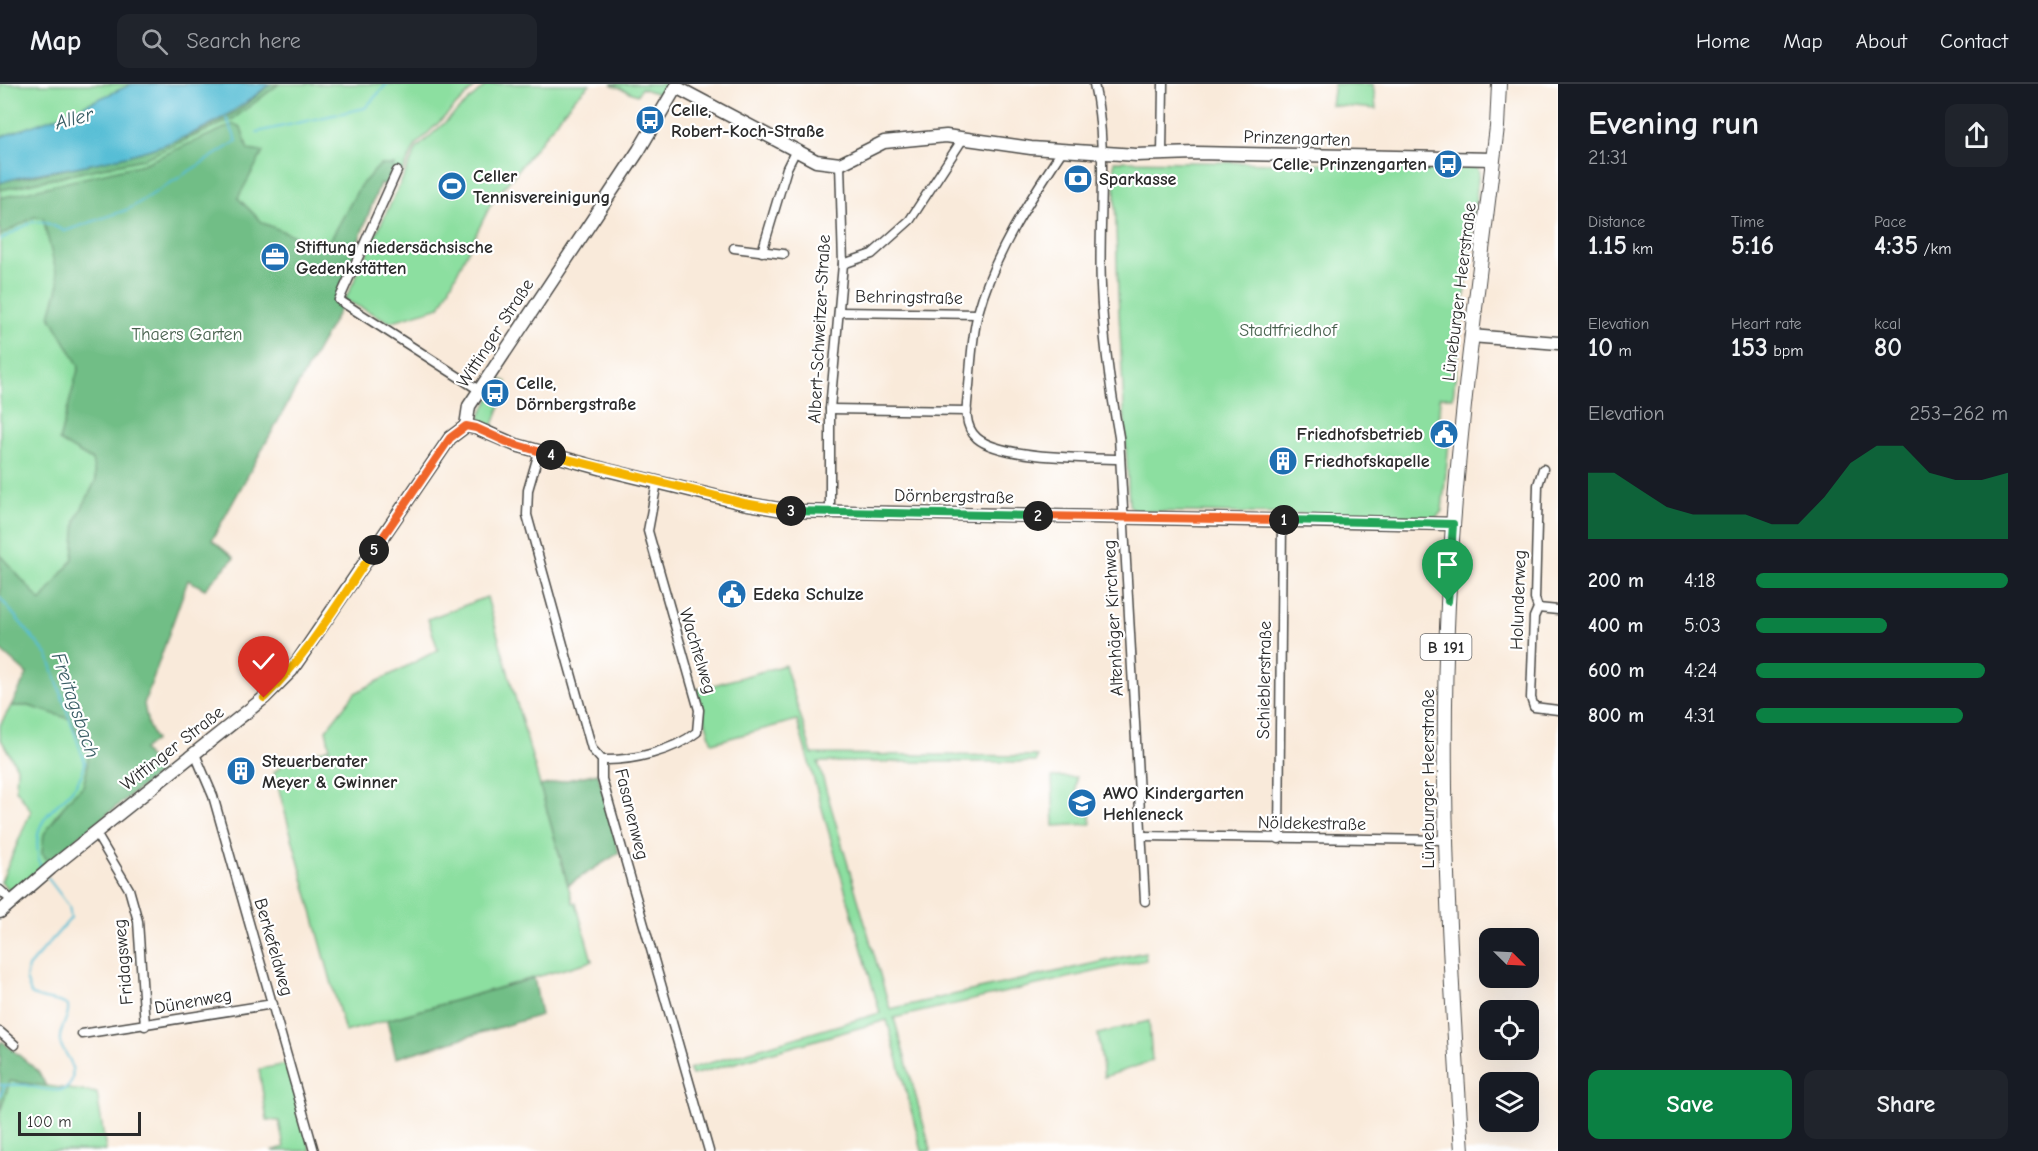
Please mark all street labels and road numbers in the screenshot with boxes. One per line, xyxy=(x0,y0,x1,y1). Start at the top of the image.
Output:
street label: Prinzengarten xyxy=(1243,126,1351,151)
street label: Lüneburger Heerstraße xyxy=(1438,202,1481,382)
street label: Albert-Schweitzer-Straße xyxy=(804,234,835,424)
street label: Wittinger Straße xyxy=(452,275,538,392)
street label: Behringstraße xyxy=(855,286,963,309)
street label: Dörnbergstraße xyxy=(894,485,1014,508)
street label: Altenhäger Kirchweg xyxy=(1099,539,1128,697)
street label: Holunderweg xyxy=(1506,550,1531,651)
street label: Wachtelweg xyxy=(675,606,721,697)
street label: Schieblerstraße xyxy=(1253,621,1276,739)
road number: B 191 xyxy=(1420,634,1472,660)
street label: Lüneburger Heerstraße xyxy=(1418,689,1439,869)
street label: Wittinger Straße xyxy=(116,702,228,795)
street label: Fasanenweg xyxy=(610,766,653,862)
street label: Nöldekestraße xyxy=(1258,812,1366,835)
street label: Berkefeldweg xyxy=(250,896,298,999)
street label: Fridagsweg xyxy=(109,918,138,1006)
street label: Dünenweg xyxy=(153,984,234,1019)

